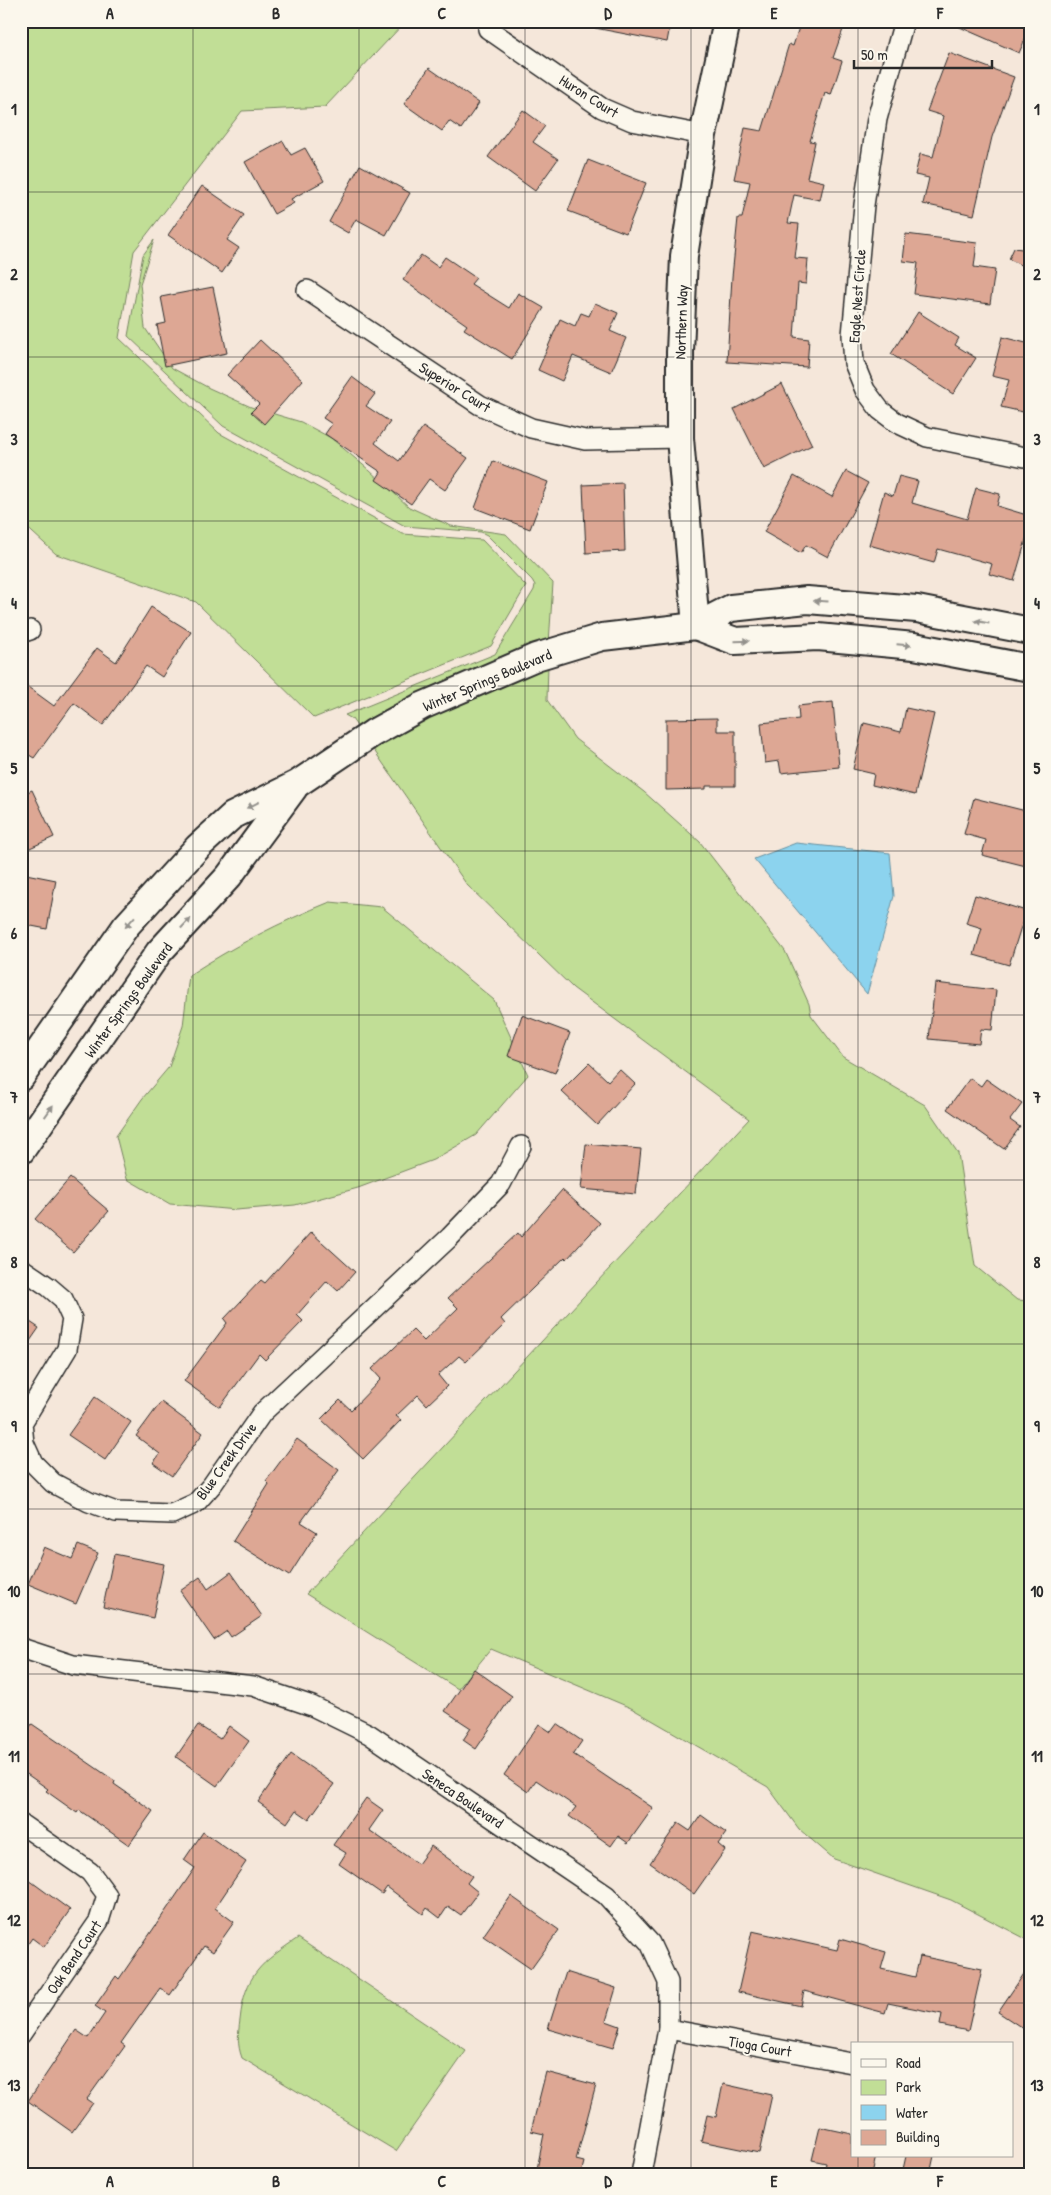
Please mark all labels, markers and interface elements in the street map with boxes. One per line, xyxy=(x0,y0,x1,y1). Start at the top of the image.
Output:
text: A xyxy=(106,2,114,24)
text: B xyxy=(272,2,280,24)
text: C xyxy=(438,2,447,24)
text: D xyxy=(604,2,612,24)
text: E xyxy=(770,2,778,24)
text: F xyxy=(936,2,944,24)
scale bar xyxy=(854,38,991,70)
text: 50 m xyxy=(861,44,888,65)
street label: Huron Court xyxy=(555,70,623,123)
text: 1 xyxy=(11,98,17,120)
text: 1 xyxy=(1034,98,1040,120)
street label: Eagle Nest Circle xyxy=(843,248,871,344)
text: 2 xyxy=(10,263,18,285)
text: 2 xyxy=(1033,263,1041,285)
street label: Northern Way xyxy=(669,284,693,360)
street label: Superior Court xyxy=(415,357,496,418)
text: 3 xyxy=(10,428,18,450)
text: 3 xyxy=(1033,428,1041,450)
text: 4 xyxy=(11,592,17,614)
text: 4 xyxy=(1034,592,1040,614)
one-way arrow xyxy=(813,597,829,605)
one-way arrow xyxy=(974,617,990,625)
one-way arrow xyxy=(734,637,750,645)
one-way arrow xyxy=(896,641,912,649)
street label: Winter Springs Boulevard xyxy=(419,643,555,717)
text: 5 xyxy=(11,757,18,779)
text: 5 xyxy=(1034,757,1041,779)
one-way arrow xyxy=(246,801,261,809)
one-way arrow xyxy=(124,915,135,928)
one-way arrow xyxy=(180,917,192,929)
text: 6 xyxy=(11,922,18,944)
text: 6 xyxy=(1034,922,1041,944)
street label: Winter Springs Boulevard xyxy=(79,938,177,1062)
text: 7 xyxy=(9,1086,18,1108)
text: 7 xyxy=(1032,1086,1041,1108)
one-way arrow xyxy=(44,1104,54,1118)
text: 8 xyxy=(11,1251,18,1273)
text: 8 xyxy=(1034,1251,1041,1273)
text: 9 xyxy=(11,1415,17,1437)
text: 9 xyxy=(1034,1415,1040,1437)
street label: Blue Creek Drive xyxy=(191,1418,261,1504)
text: 10 xyxy=(8,1580,20,1602)
text: 10 xyxy=(1031,1580,1043,1602)
text: 11 xyxy=(8,1745,20,1767)
text: 11 xyxy=(1031,1745,1043,1767)
street label: Seneca Boulevard xyxy=(418,1763,508,1833)
text: 12 xyxy=(7,1909,21,1931)
text: 12 xyxy=(1030,1909,1044,1931)
street label: Oak Bend Court xyxy=(42,1915,107,1998)
street label: Tioga Court xyxy=(727,2030,794,2062)
legend xyxy=(851,2042,1014,2158)
text: Road xyxy=(896,2052,921,2073)
text: 13 xyxy=(8,2074,20,2096)
text: 13 xyxy=(1031,2074,1043,2096)
text: Park xyxy=(896,2076,921,2097)
text: Water xyxy=(896,2102,928,2123)
text: Building xyxy=(896,2126,940,2147)
text: A xyxy=(106,2170,114,2192)
text: B xyxy=(272,2170,280,2192)
text: C xyxy=(438,2170,447,2192)
text: D xyxy=(604,2170,612,2192)
text: E xyxy=(770,2170,778,2192)
text: F xyxy=(936,2170,944,2192)

